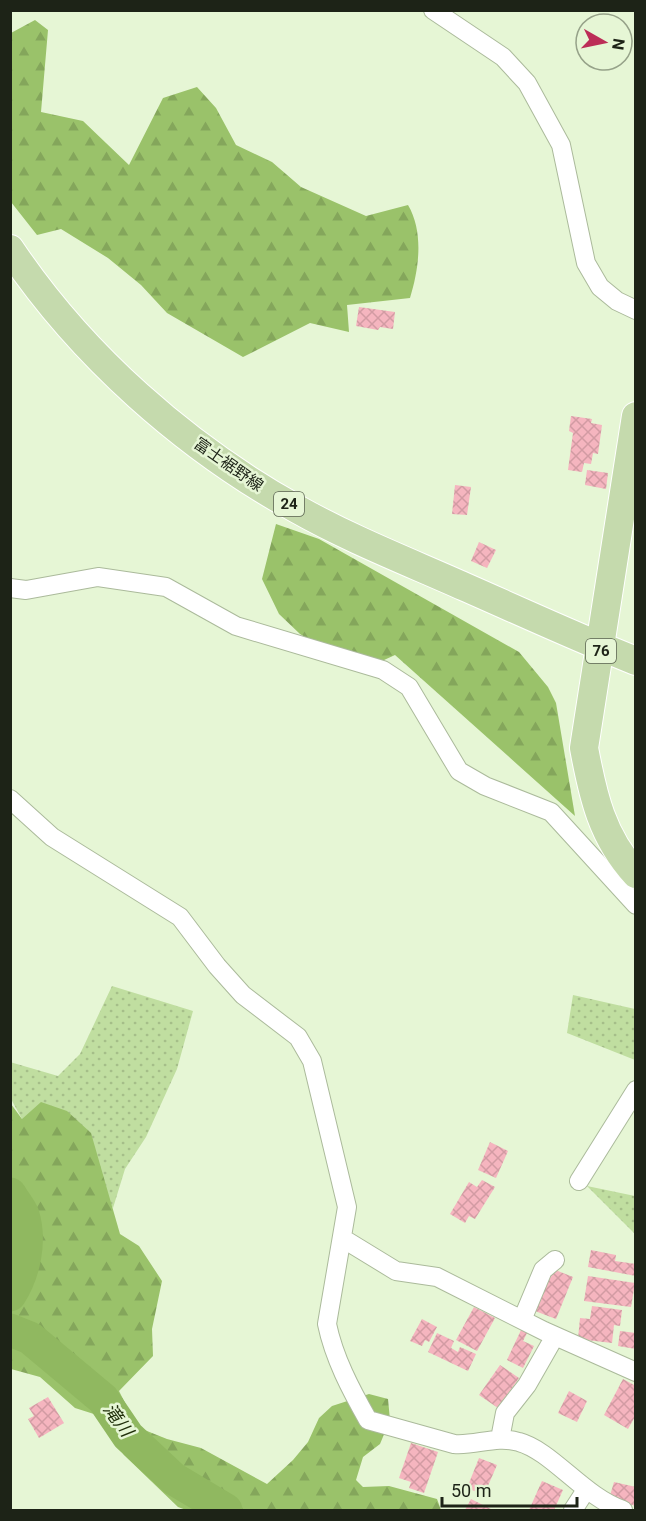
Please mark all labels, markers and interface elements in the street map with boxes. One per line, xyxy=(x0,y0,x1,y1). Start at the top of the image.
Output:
north arrow xyxy=(574,12,634,72)
text: N xyxy=(608,37,629,51)
street label: 富士裾野線 xyxy=(190,434,267,495)
road number: 24 xyxy=(274,492,304,516)
road number: 76 xyxy=(586,639,616,663)
water label: 滝川 xyxy=(99,1399,139,1442)
scale bar xyxy=(442,1470,577,1508)
text: 50 m xyxy=(451,1480,491,1501)

